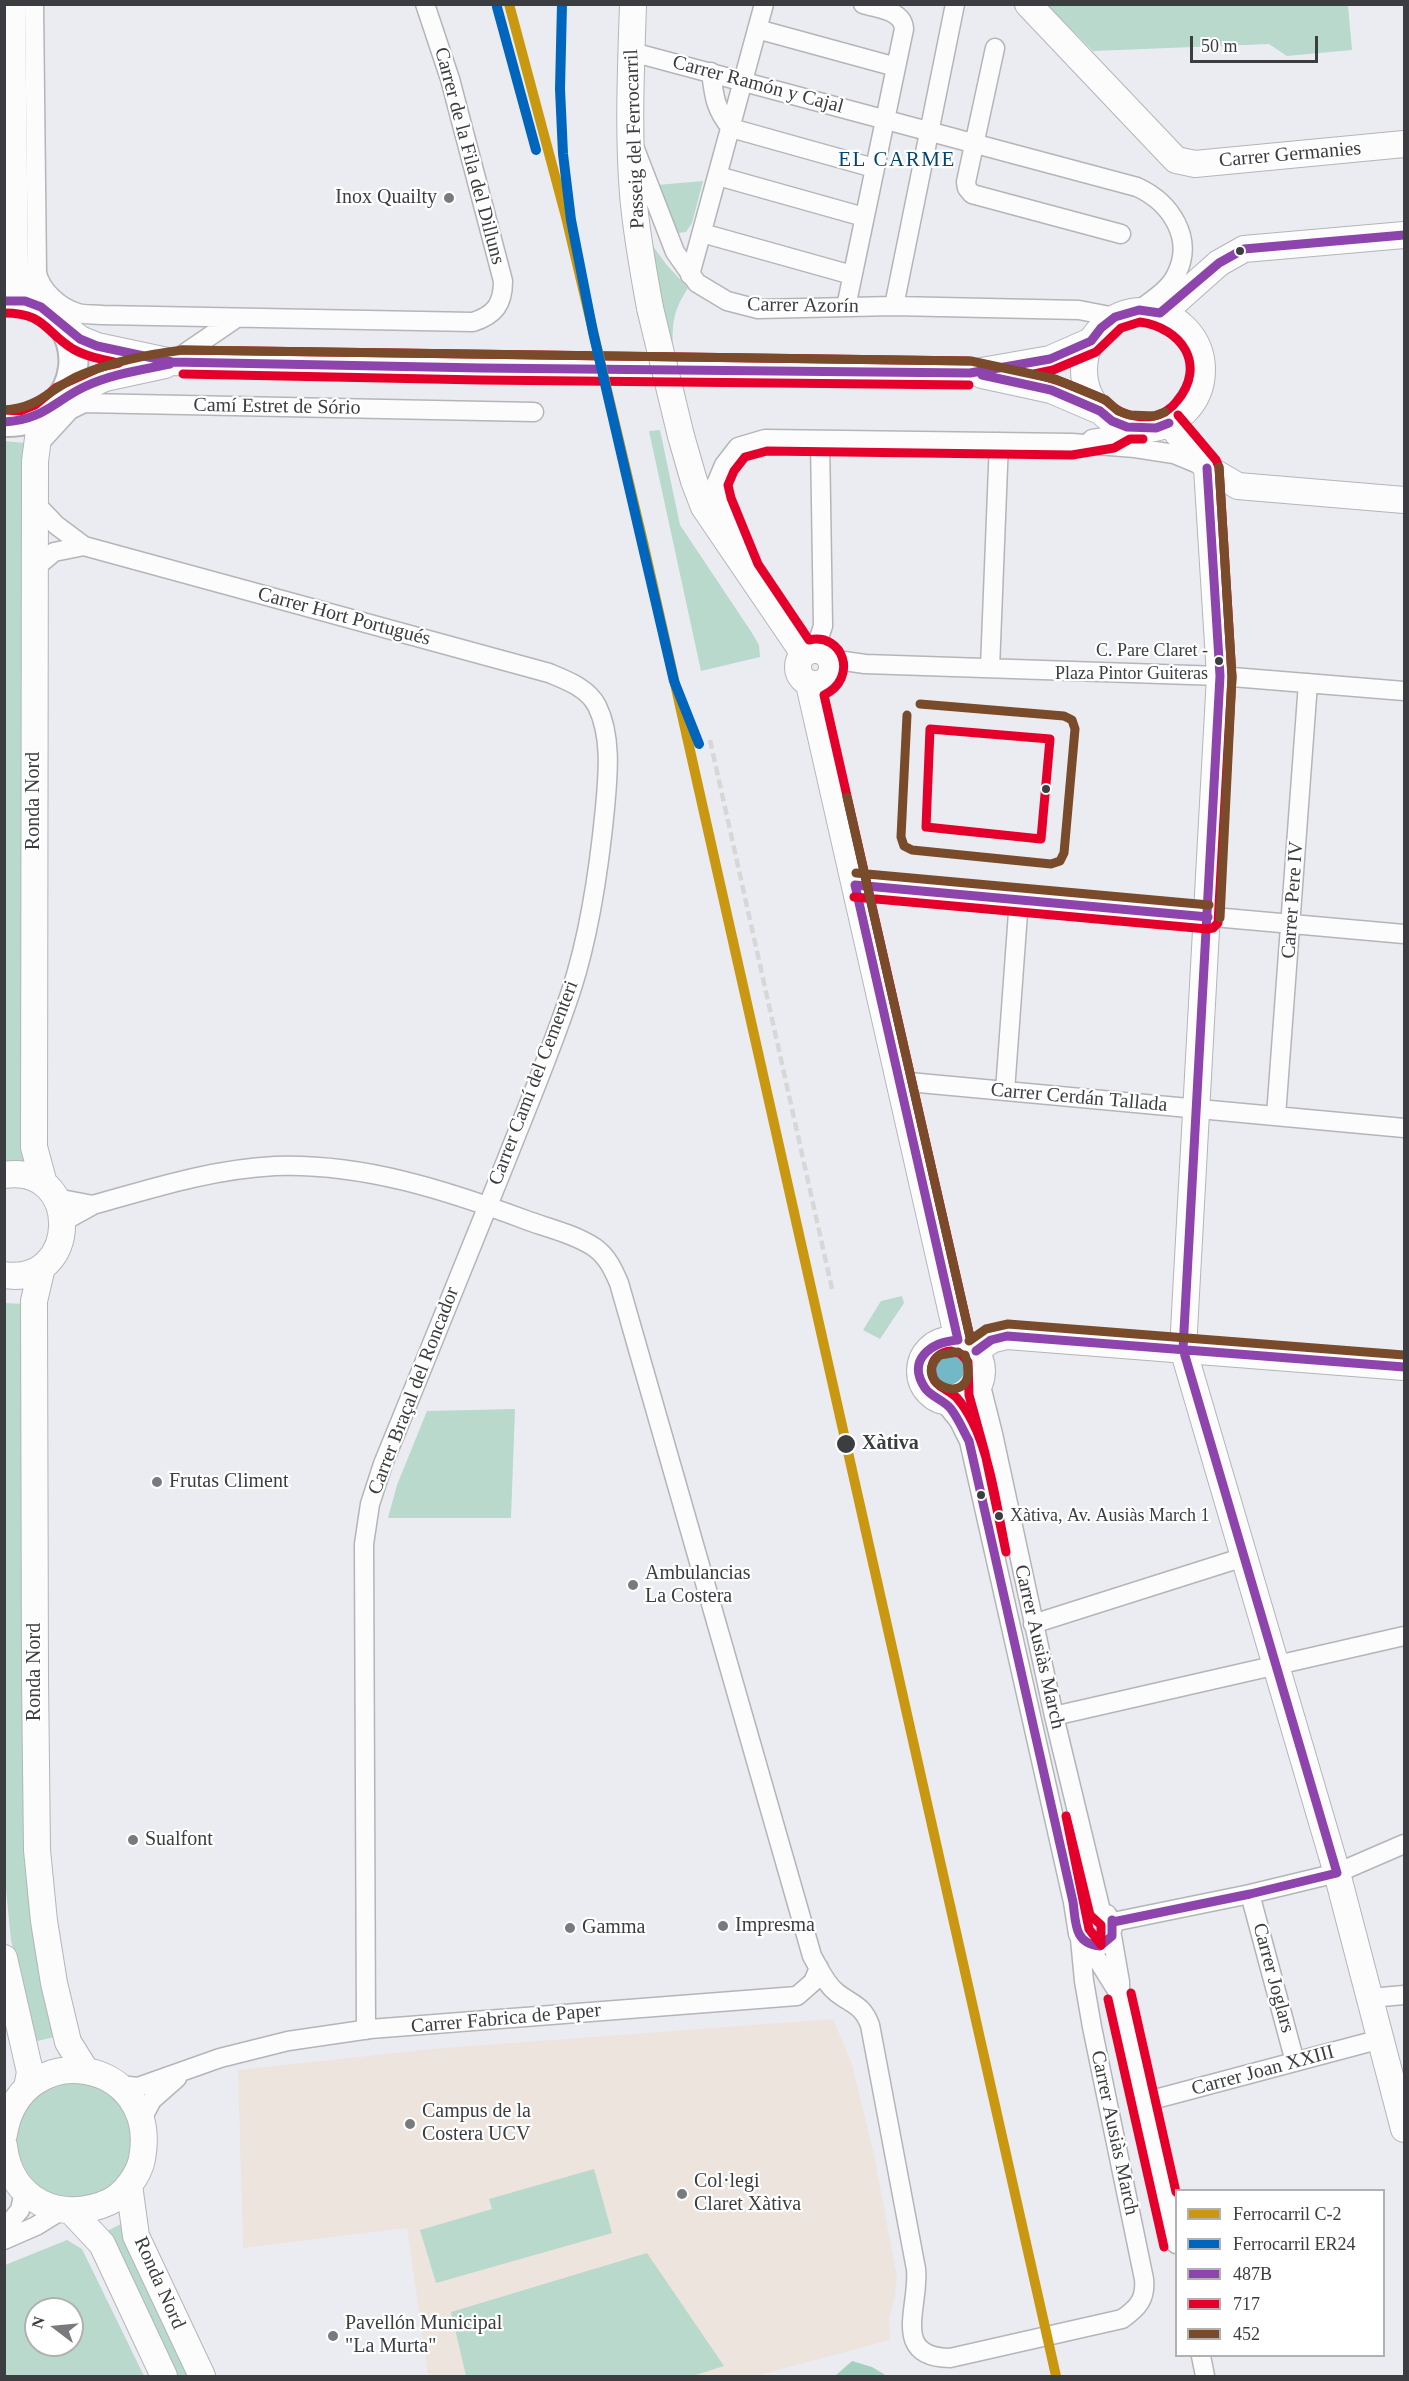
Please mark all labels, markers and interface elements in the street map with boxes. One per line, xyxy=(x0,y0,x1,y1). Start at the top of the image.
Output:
scale bar xyxy=(1193,24,1320,62)
text: 50 m xyxy=(1201,36,1238,56)
street label: Carrer de la Fila del Dilluns xyxy=(428,45,510,267)
street label: Passeig del Ferrocarril xyxy=(620,49,650,229)
street label: Carrer Ramón y Cajal xyxy=(670,51,846,119)
street label: Carrer Germanies xyxy=(1218,137,1362,173)
district label: EL CARME xyxy=(838,147,956,173)
place label: Inox Quailty xyxy=(335,186,437,210)
marker: Inox Quailty xyxy=(442,191,456,205)
unlabelled marker xyxy=(1234,245,1246,257)
street label: Carrer Azorín xyxy=(747,293,859,319)
street label: Camí Estret de Sório xyxy=(193,394,361,420)
street label: Carrer Hort Portugués xyxy=(255,582,433,652)
place label: C. Pare Claret - Plaza Pintor Guiteras xyxy=(1055,640,1208,682)
marker: C. Pare Claret - Plaza Pintor Guiteras xyxy=(1213,655,1225,667)
street label: Ronda Nord xyxy=(22,752,46,850)
unlabelled marker xyxy=(1040,783,1052,795)
street label: Carrer Pere IV xyxy=(1277,840,1309,960)
street label: Carrer Camí del Cementeri xyxy=(484,977,584,1189)
street label: Carrer Cerdán Tallada xyxy=(990,1078,1168,1118)
street label: Carrer Braçal del Roncador xyxy=(363,1284,465,1498)
place label: Xàtiva xyxy=(862,1432,919,1456)
marker: Xàtiva xyxy=(835,1433,857,1455)
place label: Frutas Climent xyxy=(169,1470,288,1494)
marker: Frutas Climent xyxy=(150,1475,164,1489)
unlabelled marker xyxy=(975,1489,987,1501)
place label: Xàtiva, Av. Ausiàs March 1 xyxy=(1010,1505,1209,1527)
marker: Xàtiva, Av. Ausiàs March 1 xyxy=(993,1510,1005,1522)
place label: Ambulancias La Costera xyxy=(645,1562,751,1609)
street label: Carrer Ausiàs March xyxy=(1008,1563,1070,1731)
marker: Ambulancias La Costera xyxy=(626,1578,640,1592)
street label: Ronda Nord xyxy=(23,1623,47,1721)
place label: Sualfont xyxy=(145,1828,213,1852)
marker: Sualfont xyxy=(126,1833,140,1847)
place label: Impresma xyxy=(735,1914,815,1938)
place label: Gamma xyxy=(582,1916,645,1940)
marker: Impresma xyxy=(716,1919,730,1933)
street label: Carrer Joglars xyxy=(1247,1920,1299,2036)
marker: Gamma xyxy=(563,1921,577,1935)
street label: Carrer Fabrica de Paper xyxy=(410,1999,602,2039)
street label: Carrer Joan XXIII xyxy=(1189,2040,1337,2102)
street label: Carrer Ausiàs March xyxy=(1085,2048,1143,2218)
place label: Campus de la Costera UCV xyxy=(422,2100,531,2147)
marker: Campus de la Costera UCV xyxy=(403,2117,417,2131)
place label: Col·legi Claret Xàtiva xyxy=(694,2170,801,2217)
marker: Col·legi Claret Xàtiva xyxy=(675,2187,689,2201)
legend xyxy=(1175,2189,1385,2357)
text: Ferrocarril C-2 xyxy=(1233,2204,1341,2224)
street label: Ronda Nord xyxy=(128,2233,190,2333)
text: Ferrocarril ER24 xyxy=(1233,2234,1355,2254)
text: 487B xyxy=(1233,2264,1272,2284)
text: 717 xyxy=(1233,2294,1260,2314)
north arrow xyxy=(24,2297,84,2357)
place label: Pavellón Municipal "La Murta" xyxy=(345,2312,502,2359)
text: N xyxy=(28,2315,48,2330)
text: 452 xyxy=(1233,2324,1260,2344)
marker: Pavellón Municipal "La Murta" xyxy=(326,2329,340,2343)

